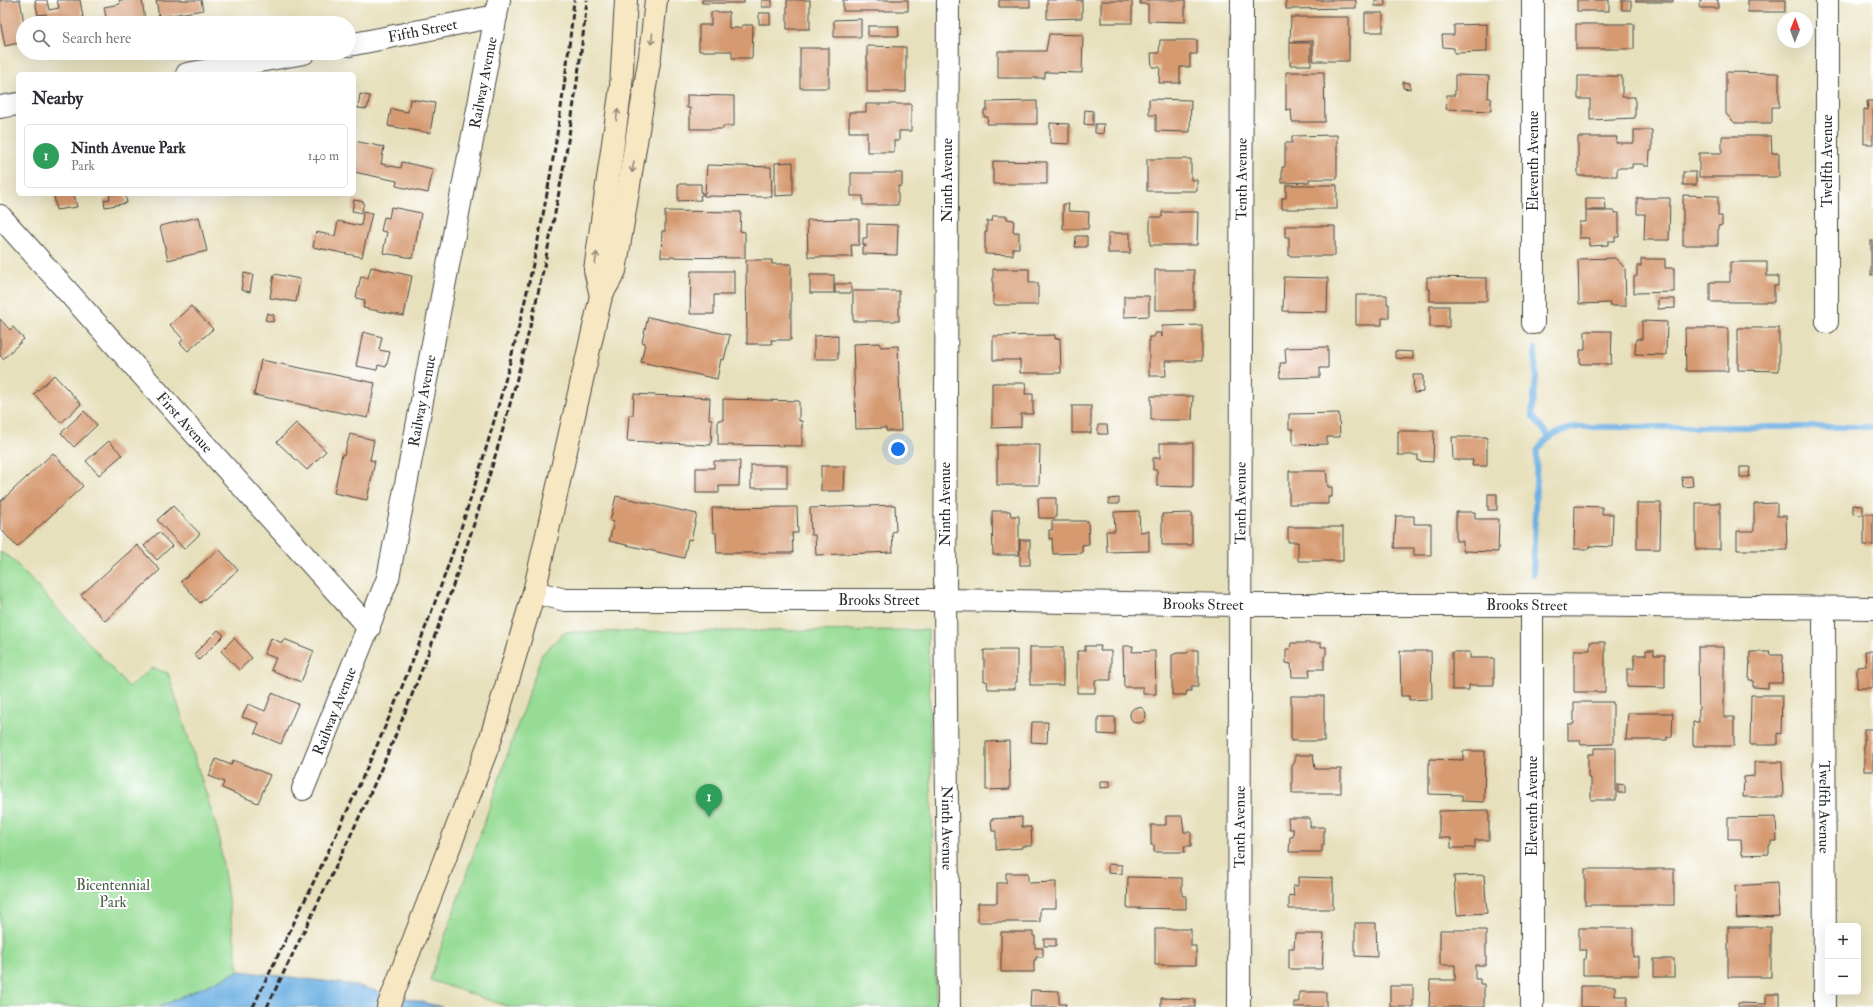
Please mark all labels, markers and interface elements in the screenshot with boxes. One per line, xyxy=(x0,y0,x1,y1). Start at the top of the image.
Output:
north arrow xyxy=(1777,12,1813,48)
street label: Fifth Street xyxy=(386,14,459,47)
search box xyxy=(16,16,356,60)
icon: search xyxy=(30,27,52,49)
text: Search here xyxy=(62,29,131,48)
one-way arrow xyxy=(648,32,656,45)
street label: Railway Avenue xyxy=(465,35,501,130)
text: Nearby xyxy=(32,88,83,109)
one-way arrow xyxy=(613,109,621,122)
street label: Eleventh Avenue xyxy=(1524,111,1543,211)
street label: Twelfth Avenue xyxy=(1818,115,1837,207)
street label: Ninth Avenue xyxy=(938,138,957,222)
street label: Tenth Avenue xyxy=(1232,138,1251,220)
text: Ninth Avenue Park xyxy=(71,139,186,158)
text: 1 xyxy=(44,148,48,164)
text: 140 m xyxy=(308,148,339,164)
text: Park xyxy=(71,158,95,174)
one-way arrow xyxy=(628,160,636,173)
one-way arrow xyxy=(592,252,600,265)
street label: Railway Avenue xyxy=(404,353,440,448)
street label: First Avenue xyxy=(153,388,217,457)
your location xyxy=(888,439,908,459)
street label: Ninth Avenue xyxy=(936,462,955,546)
street label: Tenth Avenue xyxy=(1231,462,1250,544)
street label: Brooks Street xyxy=(838,591,920,610)
street label: Brooks Street xyxy=(1162,594,1244,615)
street label: Brooks Street xyxy=(1486,595,1568,615)
street label: Railway Avenue xyxy=(308,664,361,758)
street label: Eleventh Avenue xyxy=(1523,756,1542,856)
street label: Twelfth Avenue xyxy=(1815,760,1834,854)
pin: 1 xyxy=(696,784,722,817)
street label: Ninth Avenue xyxy=(937,786,957,870)
street label: Tenth Avenue xyxy=(1230,786,1249,868)
park label: Bicentennial Park xyxy=(76,876,150,912)
map controls xyxy=(1825,923,1861,995)
button: + xyxy=(1825,923,1861,959)
button: − xyxy=(1825,959,1861,995)

